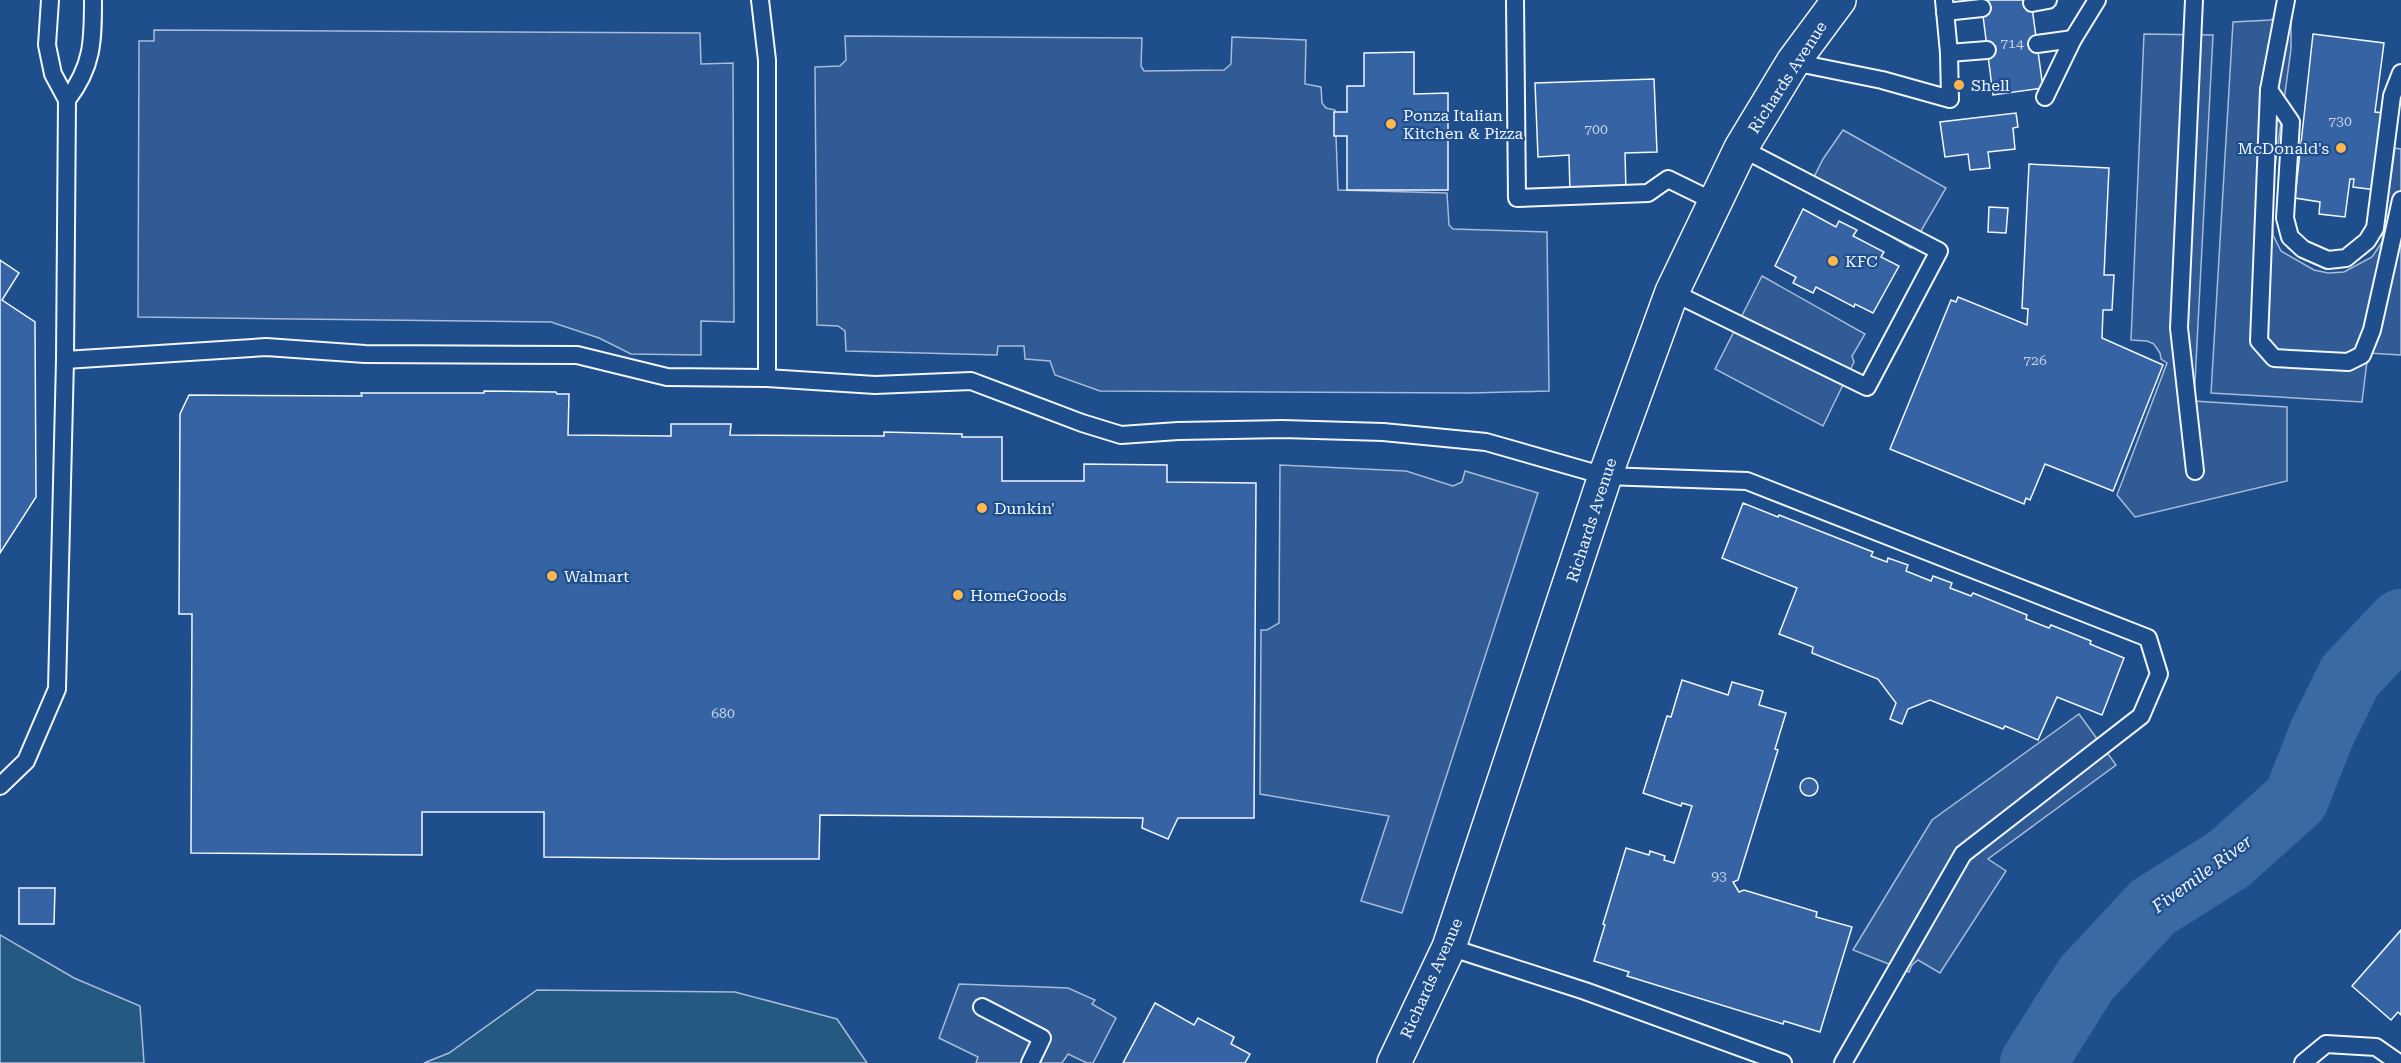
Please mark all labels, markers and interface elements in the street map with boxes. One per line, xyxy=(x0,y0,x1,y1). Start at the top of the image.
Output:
street label: Richards Avenue xyxy=(1744,17,1831,137)
house number: 714 xyxy=(2000,35,2024,51)
place label: Shell xyxy=(1971,76,2010,95)
marker: Shell xyxy=(1952,78,1966,92)
place label: Ponza Italian Kitchen & Pizza xyxy=(1403,106,1523,143)
house number: 730 xyxy=(2328,113,2352,129)
marker: Ponza Italian Kitchen & Pizza xyxy=(1384,117,1398,131)
house number: 700 xyxy=(1584,121,1608,137)
place label: McDonald's xyxy=(2238,139,2329,158)
marker: McDonald's xyxy=(2334,141,2348,155)
place label: KFC xyxy=(1845,252,1878,271)
marker: KFC xyxy=(1826,254,1840,268)
house number: 726 xyxy=(2023,352,2047,368)
street label: Richards Avenue xyxy=(1562,455,1621,585)
place label: Dunkin' xyxy=(994,499,1055,518)
marker: Dunkin' xyxy=(975,501,989,515)
place label: Walmart xyxy=(564,567,629,586)
marker: Walmart xyxy=(545,569,559,583)
place label: HomeGoods xyxy=(970,586,1067,605)
marker: HomeGoods xyxy=(951,588,965,602)
house number: 680 xyxy=(711,705,735,721)
water label: Fivemile River xyxy=(2147,830,2256,918)
house number: 93 xyxy=(1711,868,1727,884)
street label: Richards Avenue xyxy=(1396,915,1467,1041)

